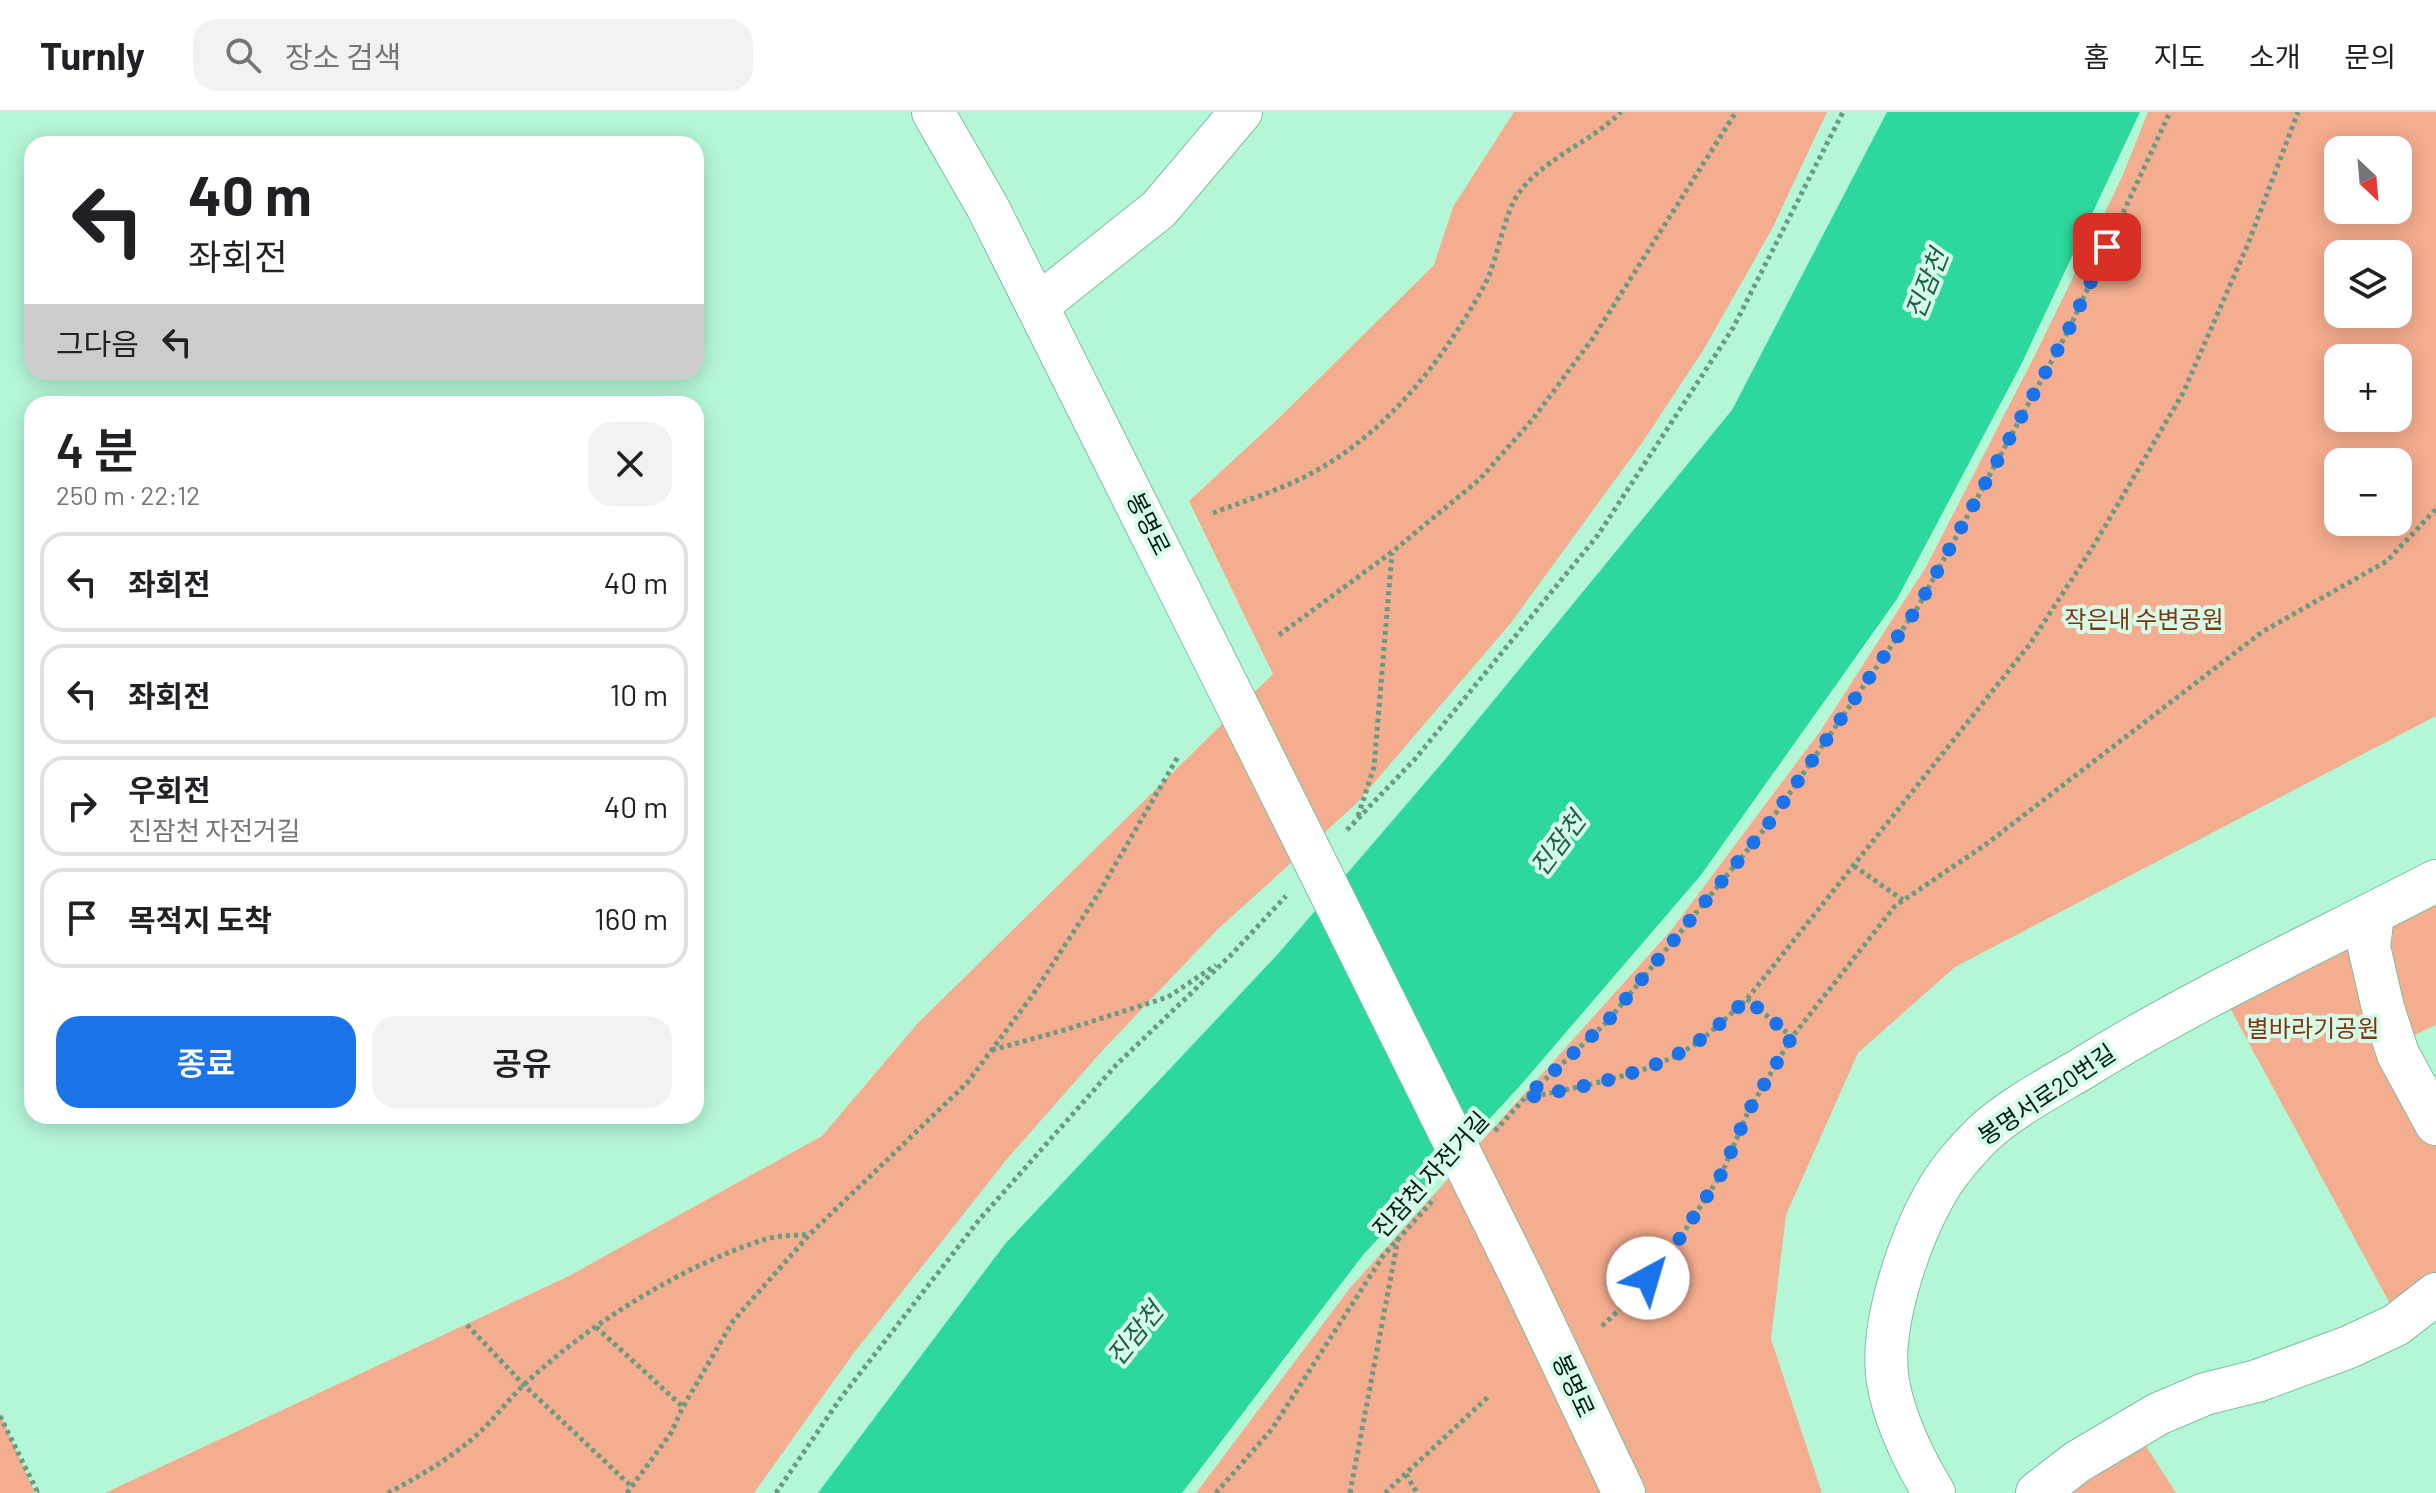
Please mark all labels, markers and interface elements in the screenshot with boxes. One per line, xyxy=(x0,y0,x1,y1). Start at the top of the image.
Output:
search box xyxy=(193,19,753,91)
text: Turnly xyxy=(40,32,145,78)
icon: search xyxy=(221,33,265,77)
text: 장소 검색 xyxy=(285,38,401,74)
text: 홈 xyxy=(2084,39,2109,73)
text: 지도 xyxy=(2153,39,2205,73)
text: 소개 xyxy=(2249,39,2300,73)
text: 문의 xyxy=(2344,39,2396,73)
north arrow xyxy=(2324,136,2412,224)
map controls xyxy=(2324,136,2412,536)
text: 40 m xyxy=(188,160,312,227)
icon: left xyxy=(56,168,160,272)
pin xyxy=(2073,213,2141,281)
icon: arrive xyxy=(2085,225,2129,269)
text: 좌회전 xyxy=(188,234,287,277)
button: layers xyxy=(2324,240,2412,328)
water label: 진잠천 xyxy=(1898,242,1955,323)
icon: left xyxy=(155,320,199,364)
text: 그다음 xyxy=(56,325,139,361)
button: + xyxy=(2324,344,2412,432)
text: 4 분 xyxy=(56,420,138,478)
button: close xyxy=(588,422,672,506)
button: − xyxy=(2324,448,2412,536)
text: 250 m · 22:12 xyxy=(56,479,200,510)
street label: 봉명로 xyxy=(1121,487,1177,559)
icon: left xyxy=(60,560,104,604)
text: 40 m xyxy=(604,564,668,600)
text: 좌회전 xyxy=(128,565,211,601)
park label: 작은내 수변공원 xyxy=(2064,604,2224,633)
icon: left xyxy=(60,672,104,716)
text: 10 m xyxy=(610,676,668,712)
text: 좌회전 xyxy=(128,677,211,713)
text: 우회전 xyxy=(128,771,211,807)
icon: right xyxy=(60,784,104,828)
text: 40 m xyxy=(604,788,668,824)
water label: 진잠천 xyxy=(1523,803,1593,881)
text: 진잠천 자전거길 xyxy=(128,814,301,845)
icon: arrive xyxy=(60,896,104,940)
text: 160 m xyxy=(594,900,668,936)
text: 목적지 도착 xyxy=(128,901,272,937)
park label: 별바라기공원 xyxy=(2247,1013,2379,1042)
button: 종료 xyxy=(56,1016,356,1108)
button: 공유 xyxy=(372,1016,672,1108)
street label: 봉명서로20번길 xyxy=(1972,1037,2120,1150)
street label: 진잠천 자전거길 xyxy=(1366,1105,1494,1243)
position arrow xyxy=(1606,1236,1690,1320)
water label: 진잠천 xyxy=(1099,1293,1170,1371)
street label: 봉명로 xyxy=(1547,1349,1602,1422)

